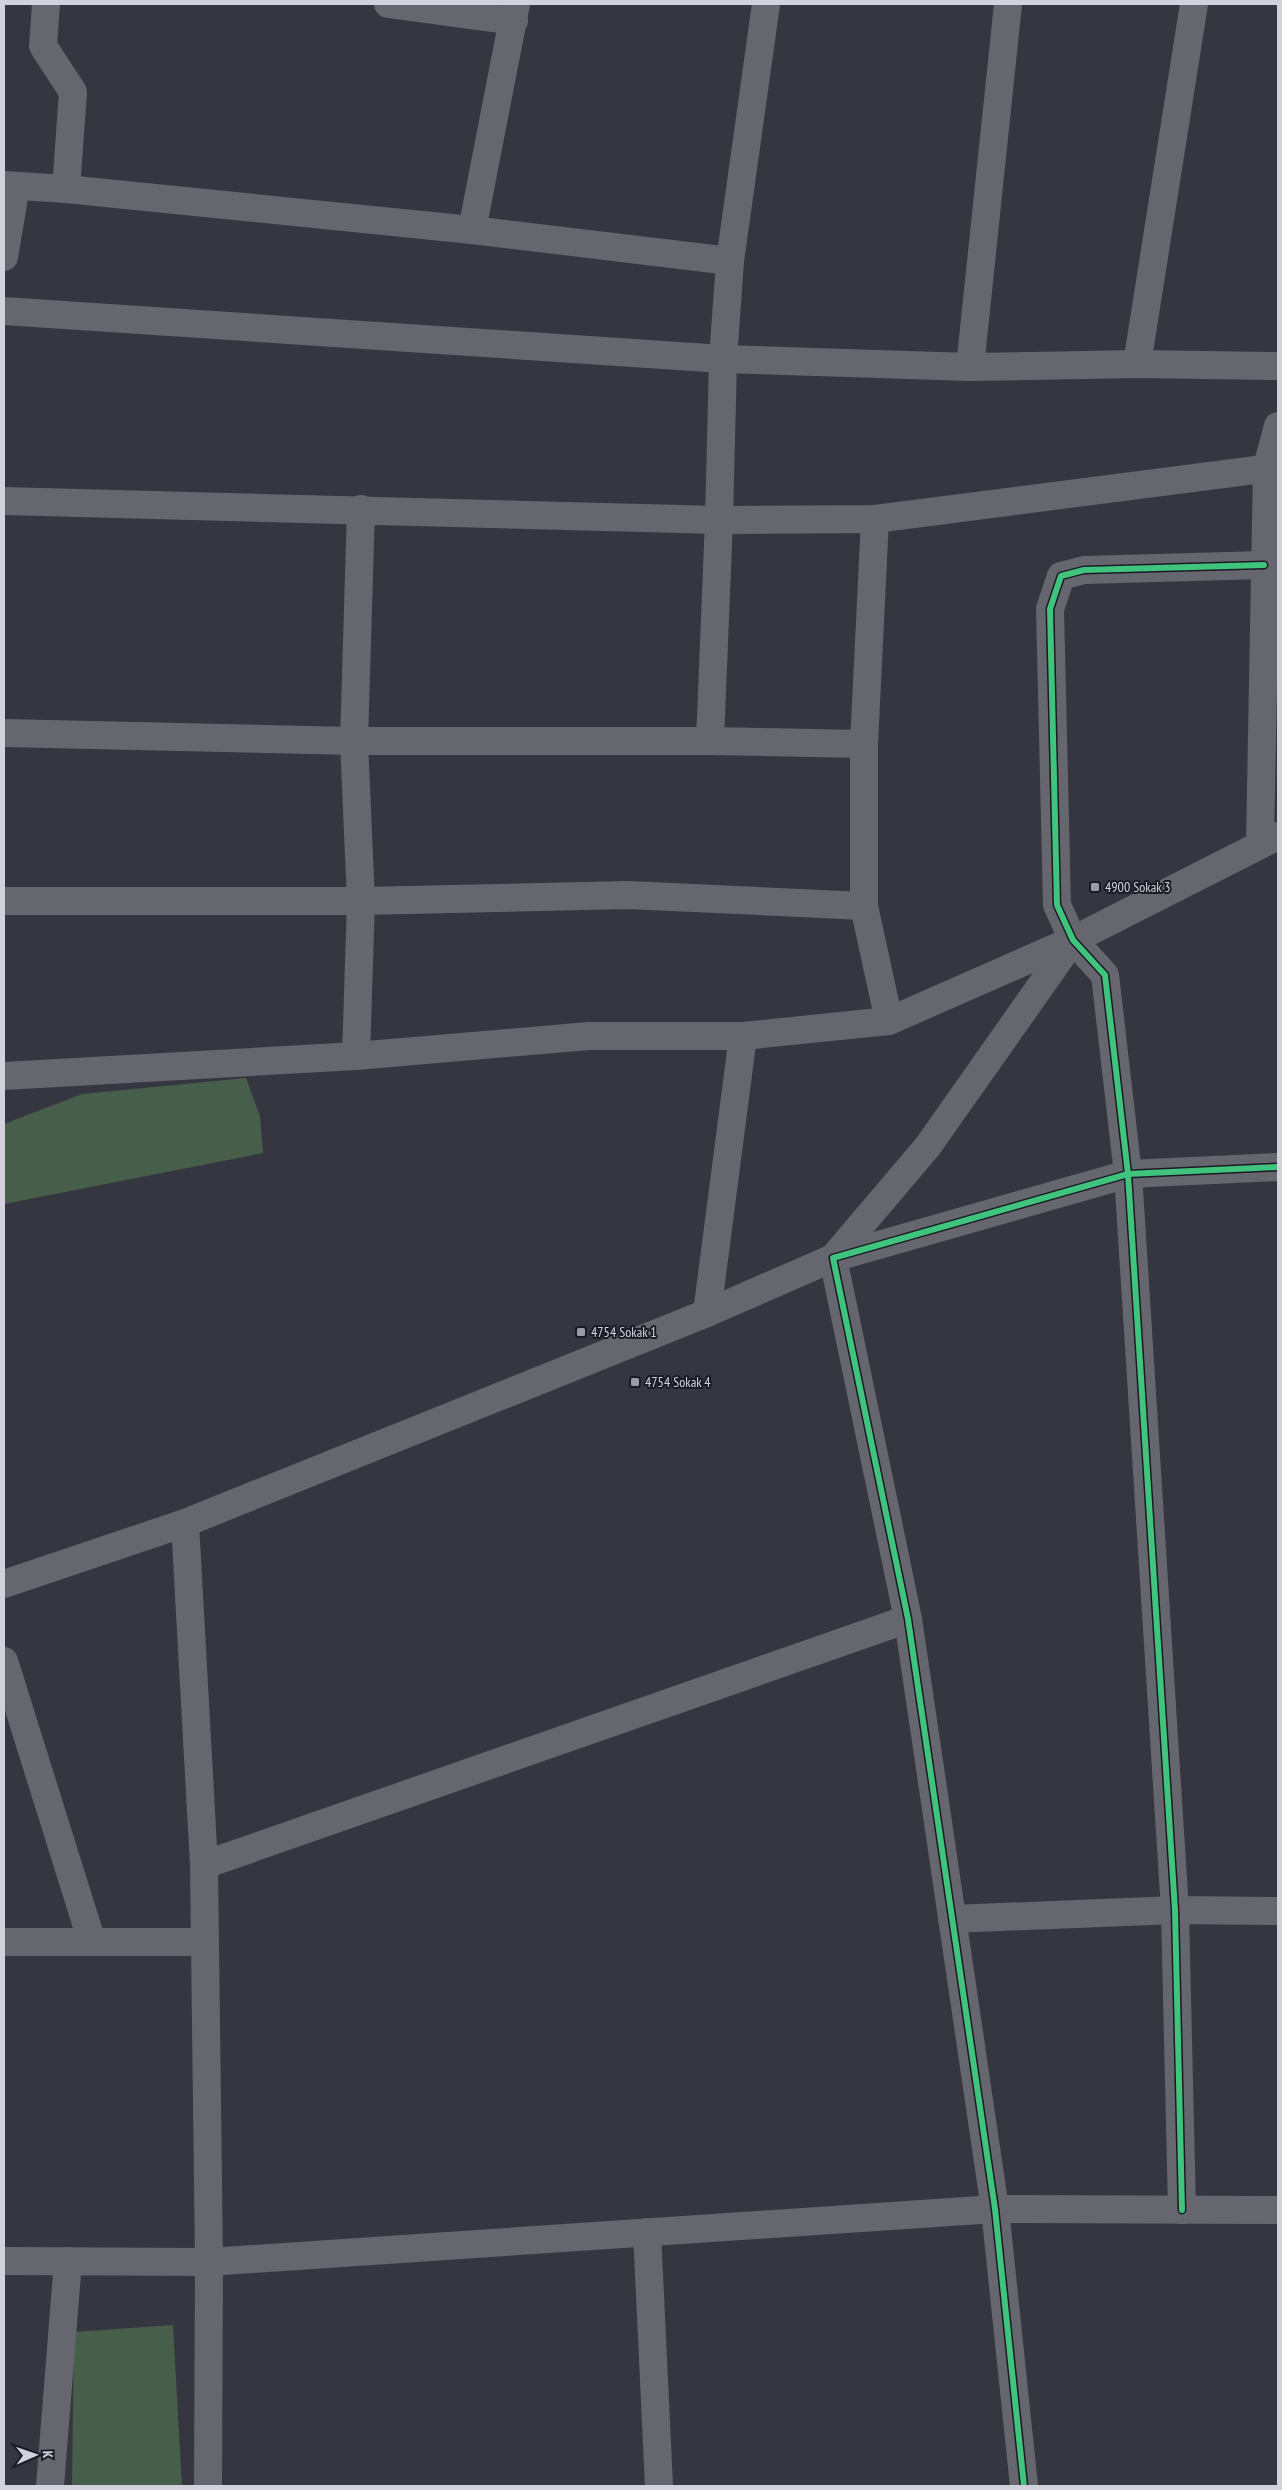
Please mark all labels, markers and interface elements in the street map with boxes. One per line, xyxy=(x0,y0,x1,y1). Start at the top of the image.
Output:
place label: 4900 Sokak 3 xyxy=(1105,878,1171,896)
marker: 4900 Sokak 3 xyxy=(1089,881,1101,893)
place label: 4754 Sokak 1 xyxy=(591,1323,657,1341)
marker: 4754 Sokak 1 xyxy=(575,1326,587,1338)
place label: 4754 Sokak 4 xyxy=(645,1373,711,1391)
marker: 4754 Sokak 4 xyxy=(629,1376,641,1388)
north arrow xyxy=(10,2430,60,2480)
text: K xyxy=(39,2451,57,2459)

